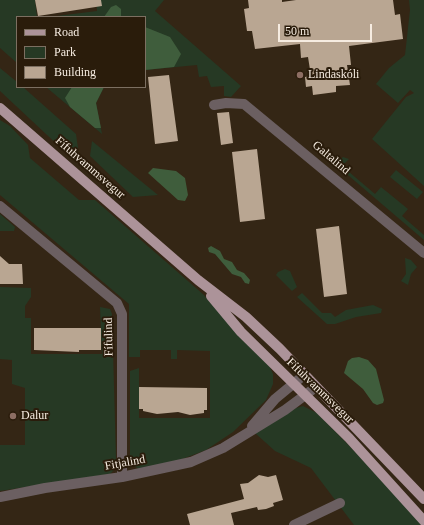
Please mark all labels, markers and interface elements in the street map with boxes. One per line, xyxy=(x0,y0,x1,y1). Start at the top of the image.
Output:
legend xyxy=(16,16,146,88)
scale bar xyxy=(280,16,374,42)
text: 50 m xyxy=(285,24,309,38)
text: Road xyxy=(54,25,79,39)
text: Park xyxy=(54,45,76,59)
text: Building xyxy=(54,65,96,79)
place label: Lindaskóli xyxy=(308,68,359,82)
marker: Lindaskóli xyxy=(295,70,305,80)
street label: Fífuhvammsvegur xyxy=(52,134,128,202)
street label: Galtalind xyxy=(309,138,353,178)
street label: Fífulind xyxy=(101,318,117,356)
street label: Fífuhvammsvegur xyxy=(283,355,357,427)
place label: Dalur xyxy=(21,409,48,423)
marker: Dalur xyxy=(8,411,18,421)
street label: Fitjalind xyxy=(104,452,146,474)

